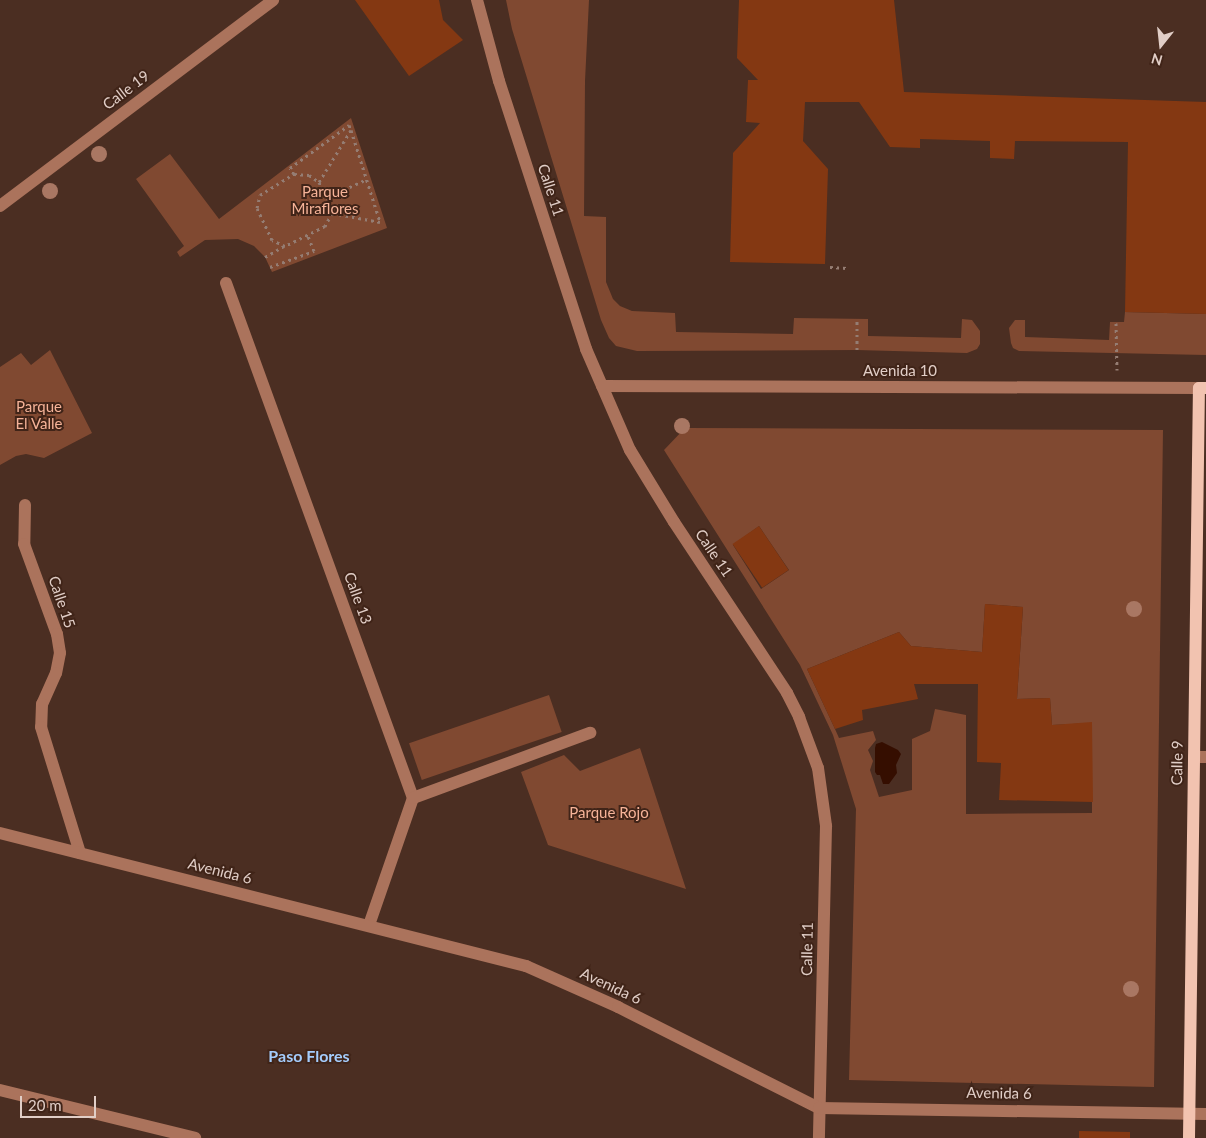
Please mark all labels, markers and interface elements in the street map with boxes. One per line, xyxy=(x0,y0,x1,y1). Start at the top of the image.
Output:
north arrow xyxy=(1136,20,1186,70)
text: N xyxy=(1149,50,1164,70)
street label: Calle 19 xyxy=(99,67,153,113)
street label: Calle 11 xyxy=(534,162,568,218)
park label: Parque Miraflores xyxy=(291,182,359,217)
street label: Avenida 10 xyxy=(863,362,937,380)
park label: Parque El Valle xyxy=(15,397,63,432)
street label: Calle 11 xyxy=(692,526,736,580)
street label: Calle 13 xyxy=(340,570,376,626)
street label: Calle 15 xyxy=(45,574,79,630)
street label: Calle 9 xyxy=(1168,740,1186,786)
park label: Parque Rojo xyxy=(569,804,649,822)
street label: Avenida 6 xyxy=(186,854,254,888)
street label: Calle 11 xyxy=(798,922,816,976)
street label: Avenida 6 xyxy=(578,964,644,1008)
district label: Paso Flores xyxy=(268,1046,350,1066)
street label: Avenida 6 xyxy=(966,1083,1032,1103)
scale bar xyxy=(22,1086,99,1118)
text: 20 m xyxy=(28,1096,62,1114)

